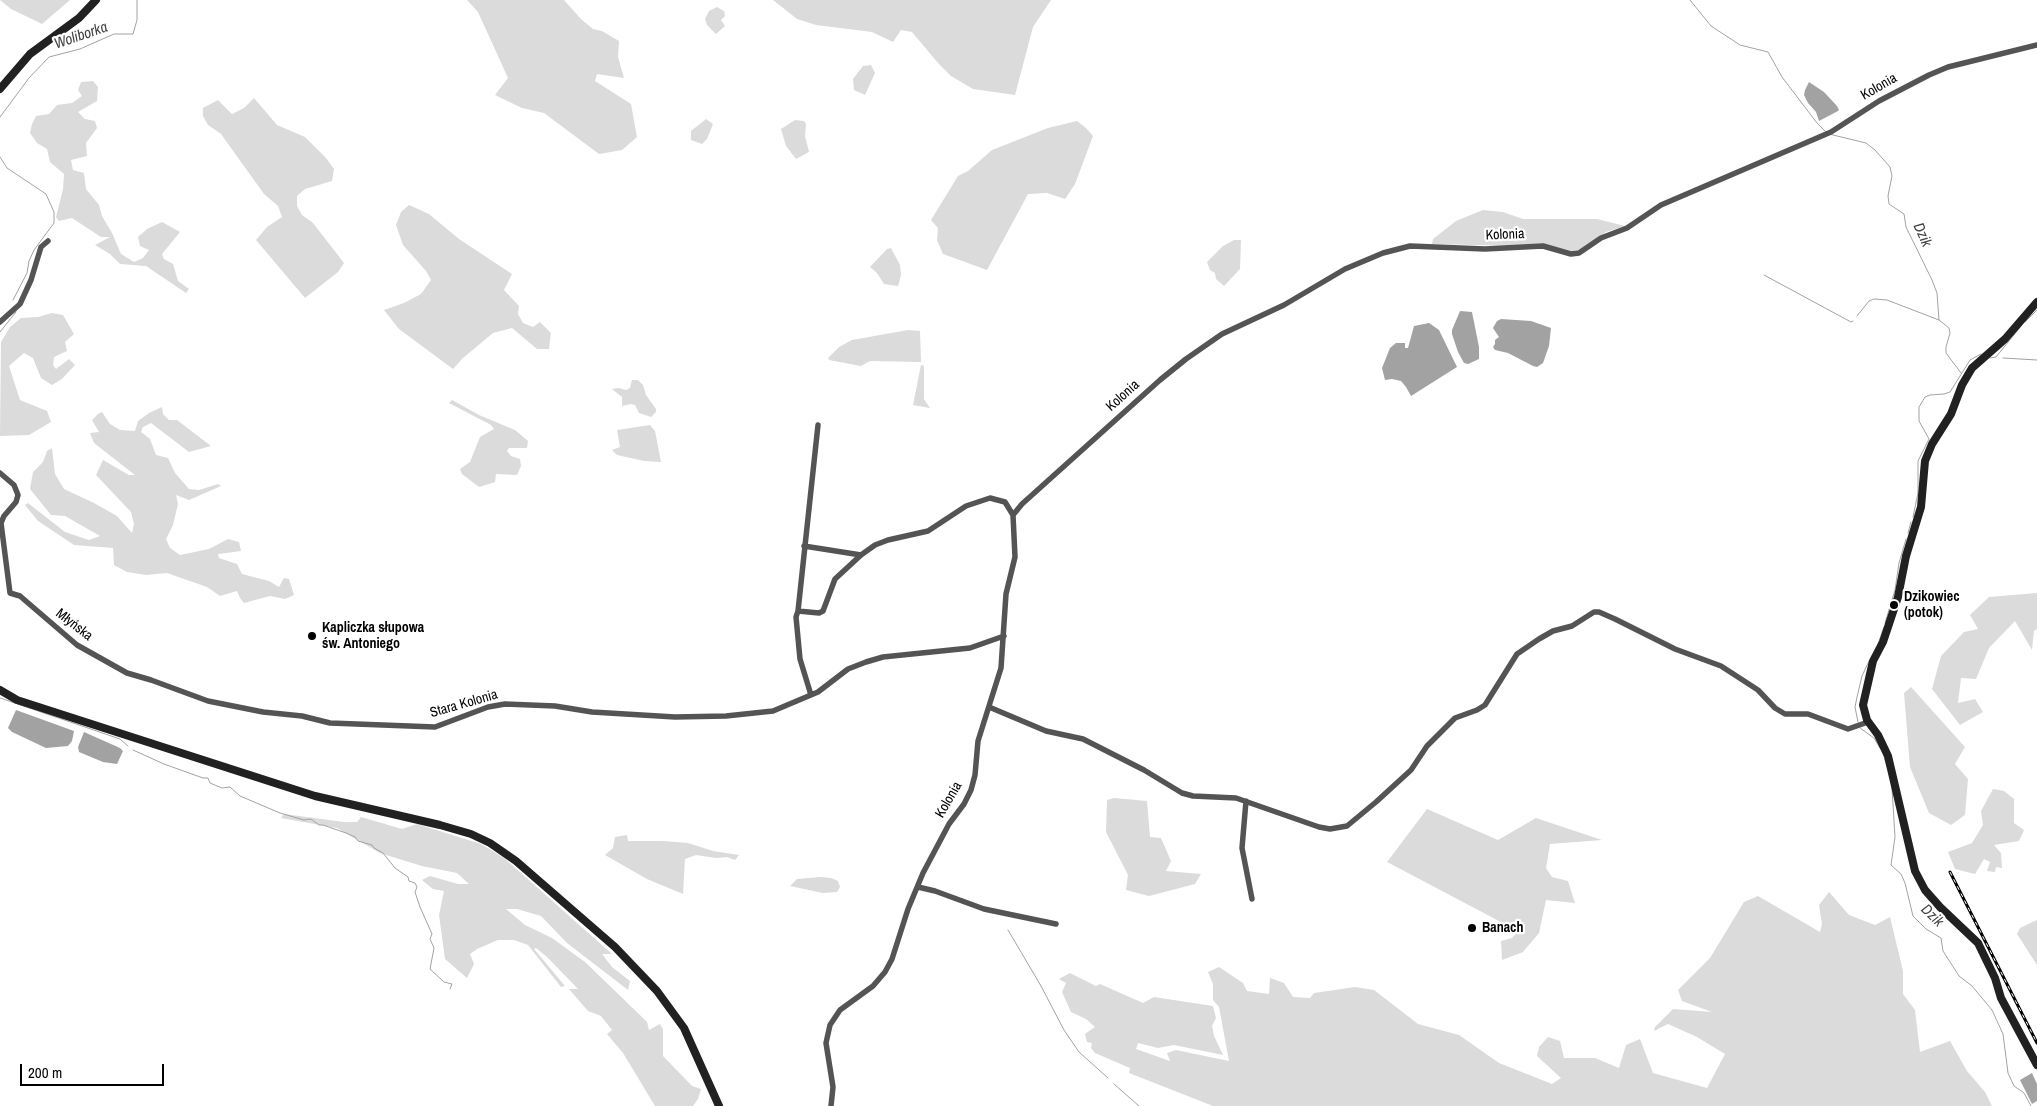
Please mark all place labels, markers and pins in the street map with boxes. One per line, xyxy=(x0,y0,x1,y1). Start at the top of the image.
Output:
place label: Dzikowiec (potok) xyxy=(1904,589,1960,622)
marker: Dzikowiec (potok) xyxy=(1888,599,1900,611)
place label: Kapliczka słupowa św. Antoniego xyxy=(322,620,424,652)
marker: Kapliczka słupowa św. Antoniego xyxy=(306,630,318,642)
place label: Banach xyxy=(1482,920,1523,936)
marker: Banach xyxy=(1466,922,1478,934)

